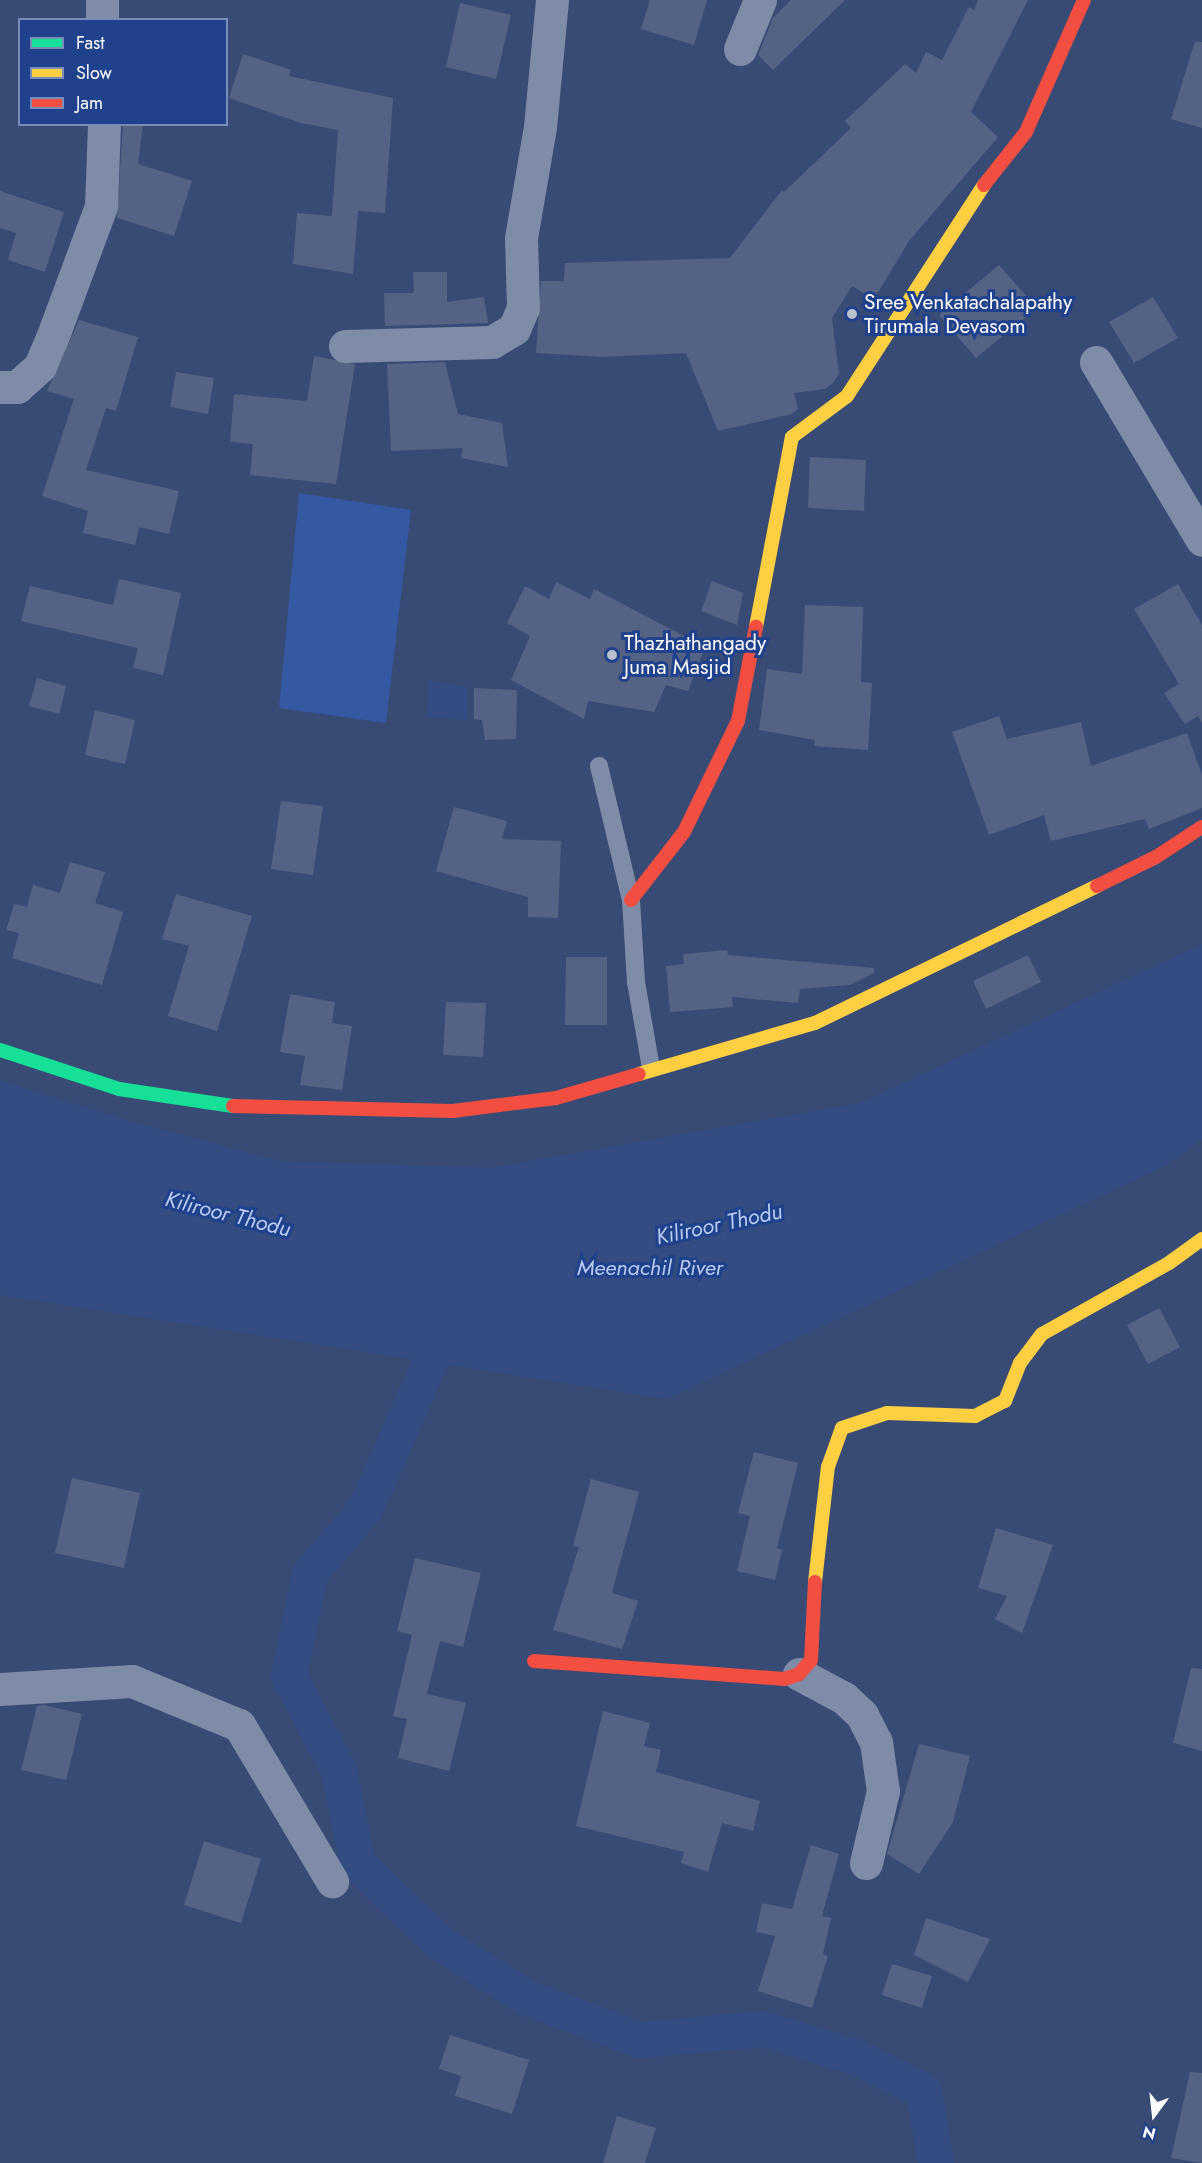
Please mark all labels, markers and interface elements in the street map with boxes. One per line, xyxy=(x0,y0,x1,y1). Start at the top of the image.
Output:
legend xyxy=(18,18,228,126)
text: Fast xyxy=(76,30,105,56)
text: Slow xyxy=(76,60,112,86)
text: Jam xyxy=(76,90,103,116)
place label: Sree Venkatachalapathy Tirumala Devasom xyxy=(864,289,1072,339)
marker: Sree Venkatachalapathy Tirumala Devasom xyxy=(845,307,859,321)
place label: Thazhathangady Juma Masjid xyxy=(624,630,766,680)
marker: Thazhathangady Juma Masjid xyxy=(605,648,619,662)
water label: Kiliroor Thodu xyxy=(162,1186,294,1242)
water label: Kiliroor Thodu xyxy=(653,1198,785,1250)
water label: Meenachil River xyxy=(577,1255,723,1281)
north arrow xyxy=(1124,2085,1184,2145)
text: N xyxy=(1140,2120,1158,2146)

